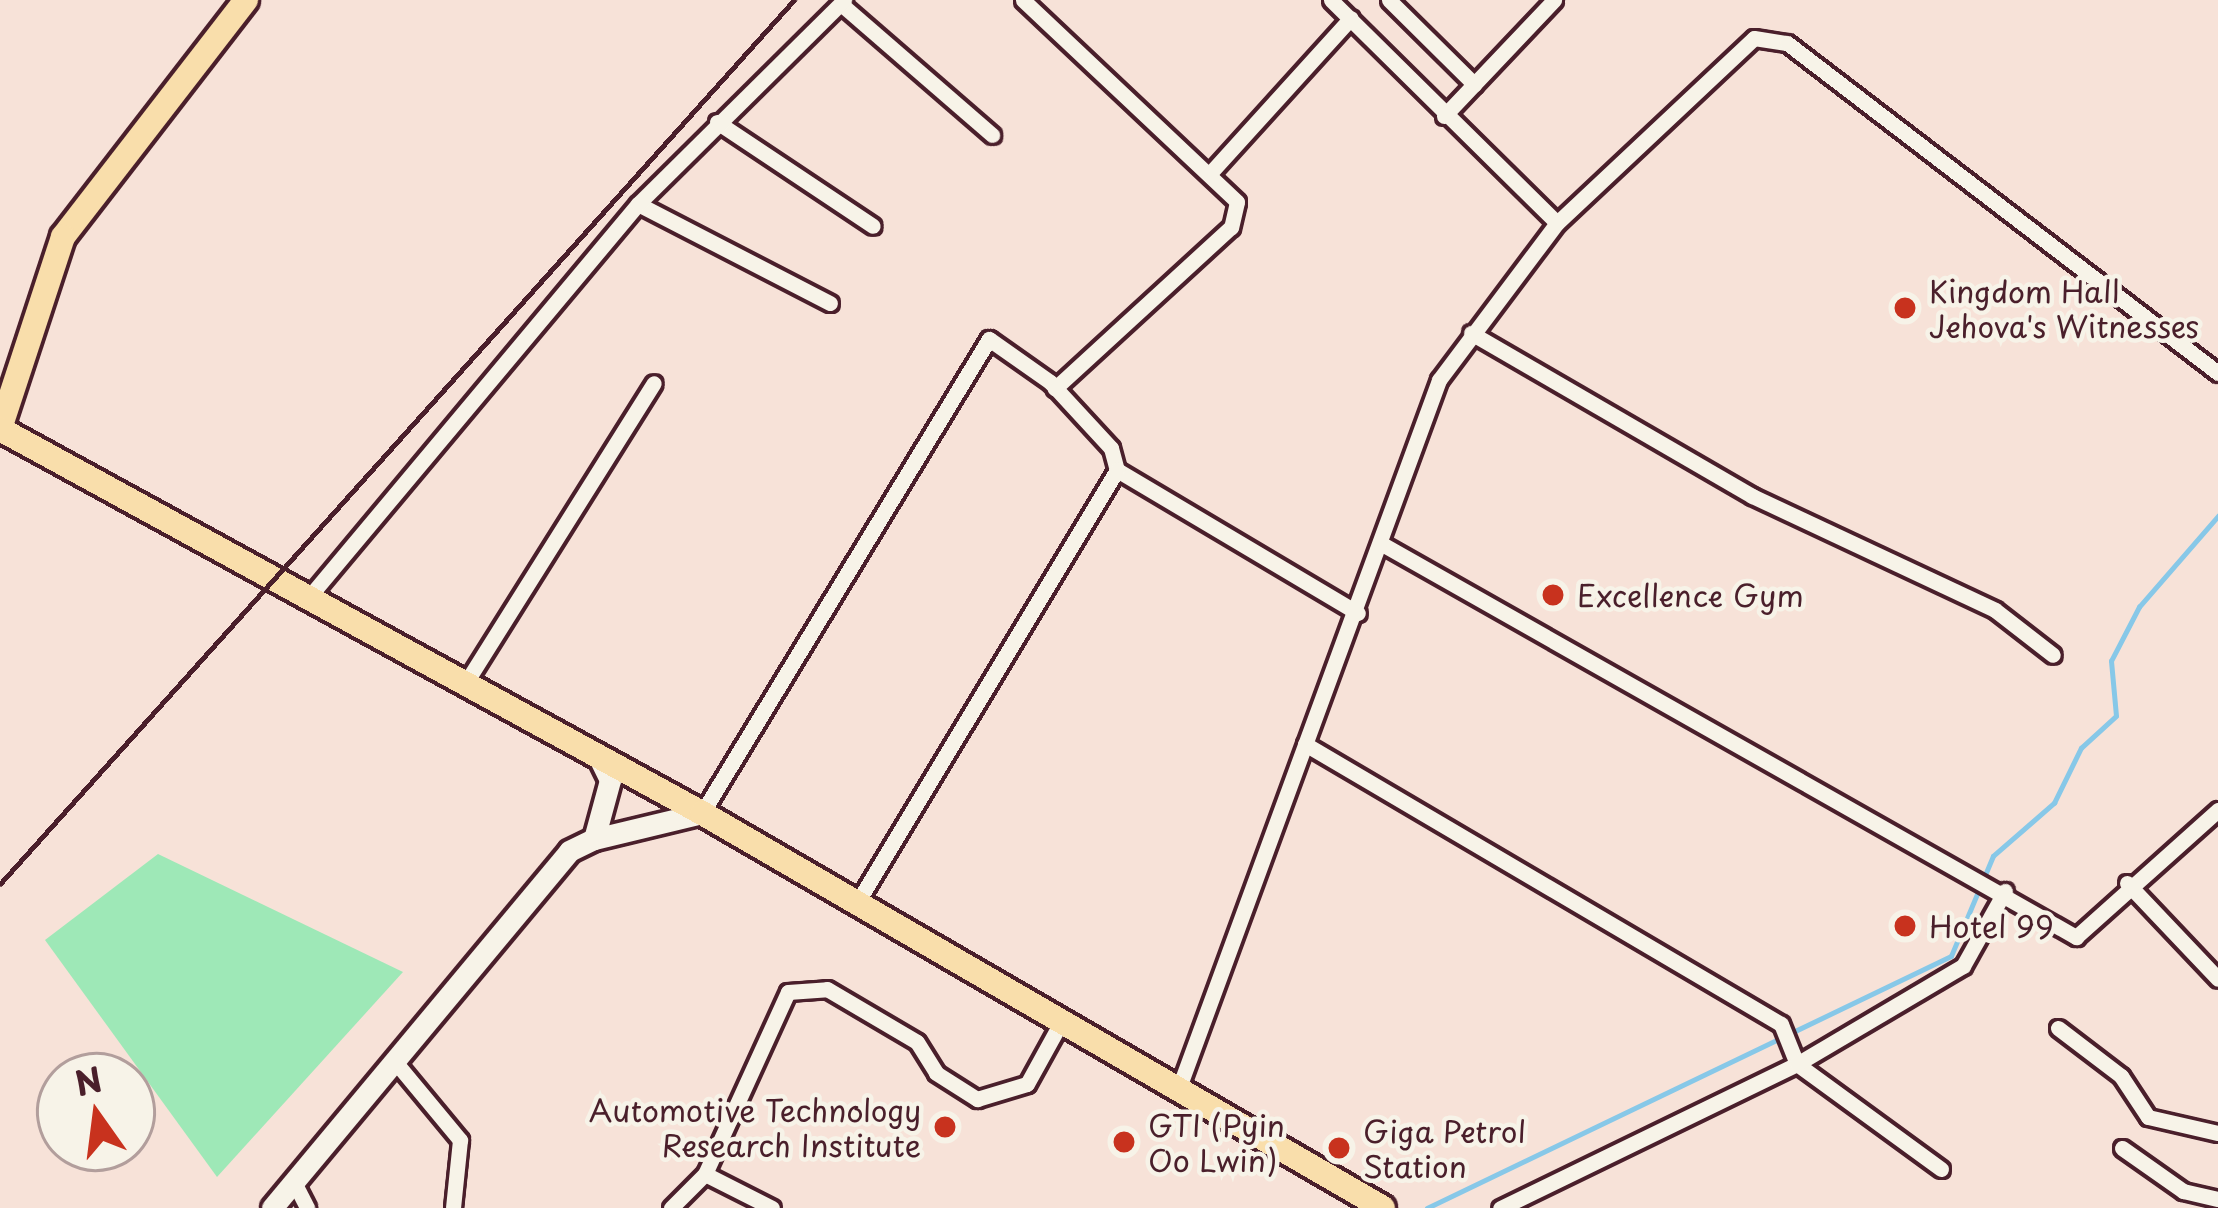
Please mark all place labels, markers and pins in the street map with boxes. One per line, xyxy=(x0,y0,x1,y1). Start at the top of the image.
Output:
place label: Kingdom Hall Jehova's Witnesses xyxy=(1929,273,2199,344)
marker: Kingdom Hall Jehova's Witnesses xyxy=(1892,295,1918,321)
place label: Excellence Gym xyxy=(1577,577,1803,613)
marker: Excellence Gym xyxy=(1540,582,1566,608)
place label: Hotel 99 xyxy=(1929,908,2052,944)
marker: Hotel 99 xyxy=(1892,913,1918,939)
place label: Automotive Technology Research Institute xyxy=(589,1092,921,1162)
place label: GTI (Pyin Oo Lwin) xyxy=(1148,1107,1286,1178)
place label: Giga Petrol Station xyxy=(1363,1113,1527,1184)
marker: Automotive Technology Research Institute xyxy=(932,1114,958,1140)
marker: GTI (Pyin Oo Lwin) xyxy=(1111,1129,1137,1155)
marker: Giga Petrol Station xyxy=(1326,1135,1352,1161)

